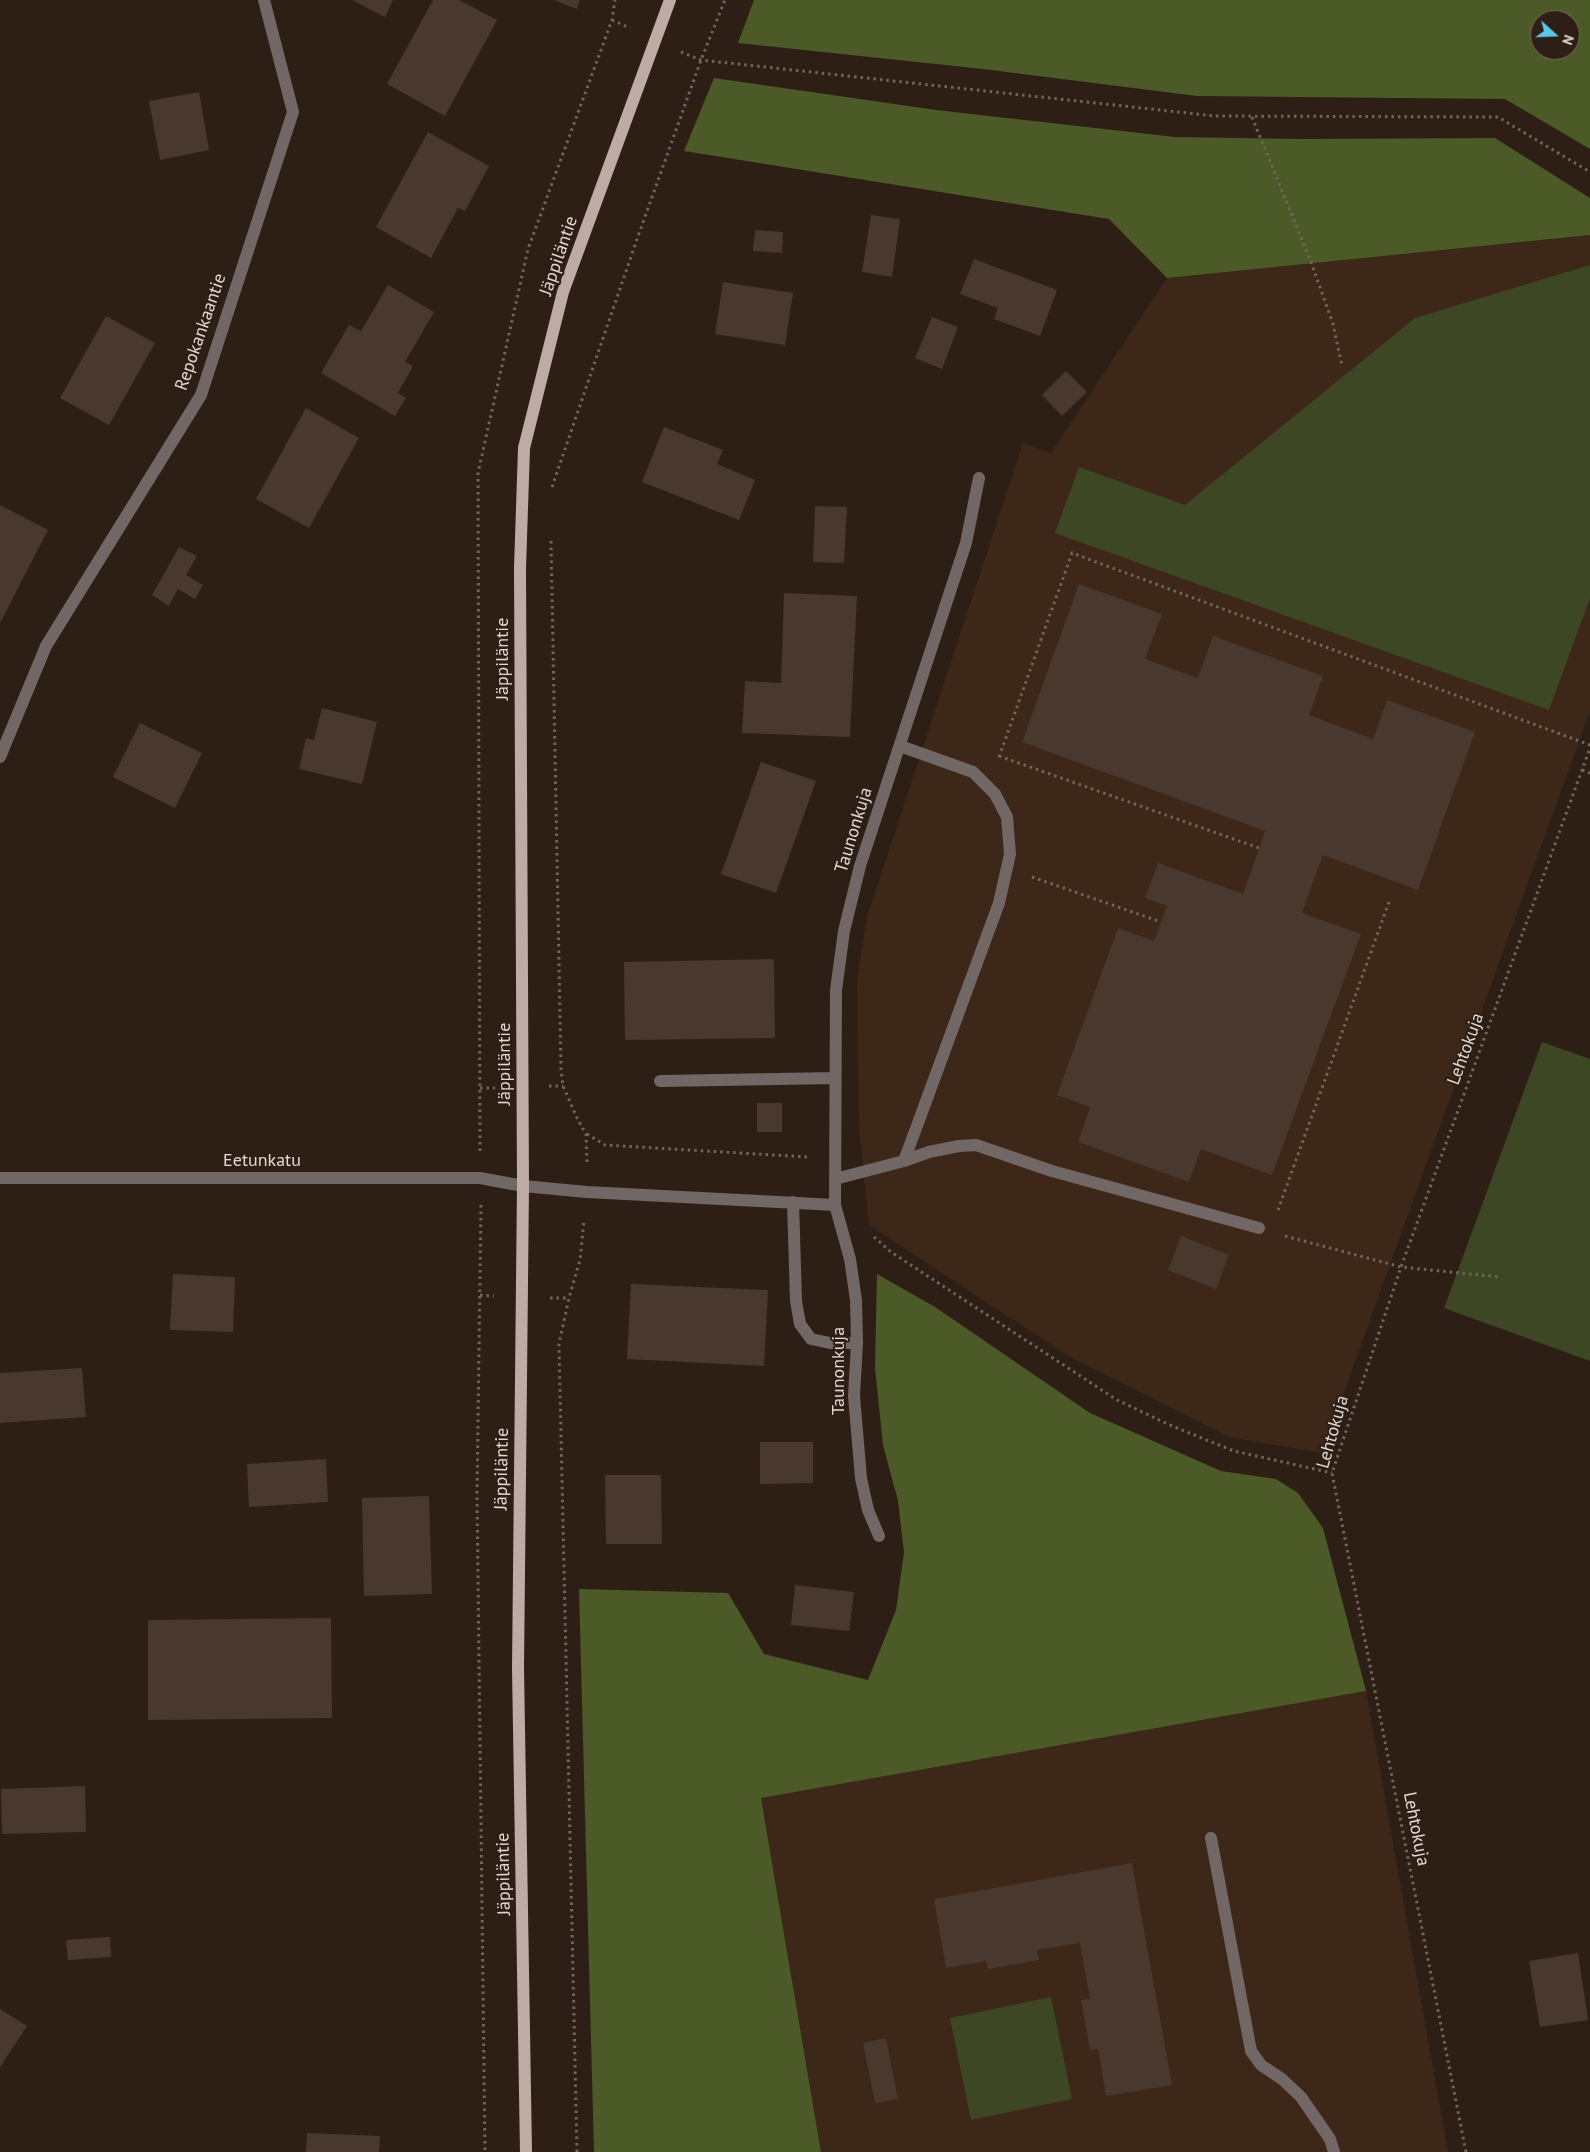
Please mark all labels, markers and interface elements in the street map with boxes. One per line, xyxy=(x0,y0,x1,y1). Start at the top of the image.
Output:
north arrow xyxy=(1530,10,1580,60)
text: N xyxy=(1558,32,1578,47)
street label: Jäppiläntie xyxy=(535,213,583,299)
street label: Repokankaantie xyxy=(171,271,231,393)
street label: Jäppiläntie xyxy=(492,618,514,700)
street label: Taunonkuja xyxy=(831,785,877,875)
street label: Lehtokuja xyxy=(1443,1010,1489,1088)
street label: Jäppiläntie xyxy=(494,1023,516,1105)
street label: Eetunkatu xyxy=(223,1150,301,1172)
street label: Taunonkuja xyxy=(828,1327,850,1415)
street label: Lehtokuja xyxy=(1312,1393,1354,1471)
street label: Jäppiläntie xyxy=(490,1428,514,1510)
street label: Lehtokuja xyxy=(1398,1790,1434,1868)
street label: Jäppiläntie xyxy=(492,1833,516,1915)

